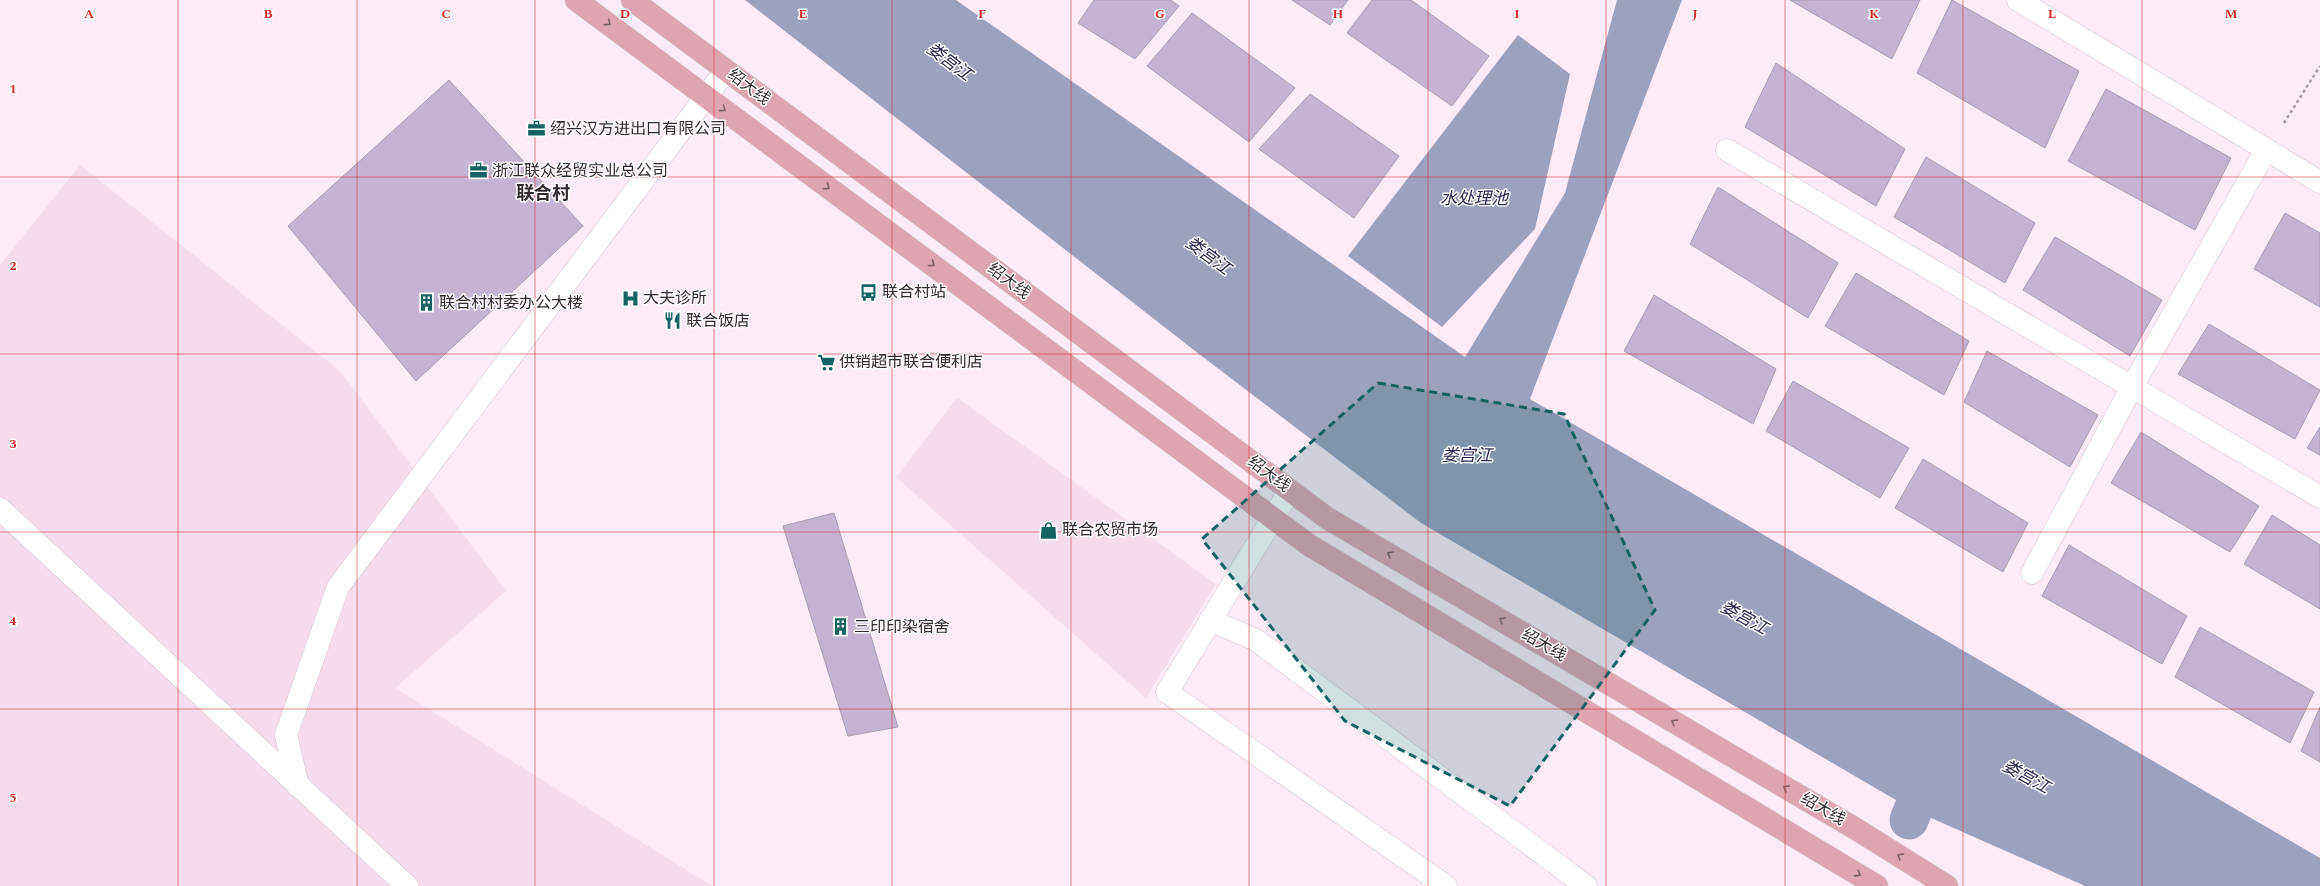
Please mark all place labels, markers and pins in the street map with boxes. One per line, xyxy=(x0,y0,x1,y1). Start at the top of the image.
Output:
place label: 绍兴汉方进出口有限公司 xyxy=(550,117,726,141)
office icon: 绍兴汉方进出口有限公司 xyxy=(527,119,547,139)
place label: 浙江联众经贸实业总公司 xyxy=(492,159,668,183)
office icon: 浙江联众经贸实业总公司 xyxy=(469,161,489,181)
place label: 联合村站 xyxy=(882,280,946,304)
bus stop icon: 联合村站 xyxy=(859,282,879,302)
place label: 大夫诊所 xyxy=(643,286,707,310)
hospital icon: 大夫诊所 xyxy=(620,288,640,308)
place label: 联合村村委办公大楼 xyxy=(439,291,583,315)
building icon: 联合村村委办公大楼 xyxy=(416,293,436,313)
place label: 联合饭店 xyxy=(686,309,750,333)
restaurant icon: 联合饭店 xyxy=(663,311,683,331)
place label: 供销超市联合便利店 xyxy=(839,350,983,374)
supermarket icon: 供销超市联合便利店 xyxy=(816,352,836,372)
place label: 联合农贸市场 xyxy=(1062,518,1158,542)
shop icon: 联合农贸市场 xyxy=(1039,520,1059,540)
place label: 三印印染宿舍 xyxy=(854,615,950,639)
building icon: 三印印染宿舍 xyxy=(831,617,851,637)

